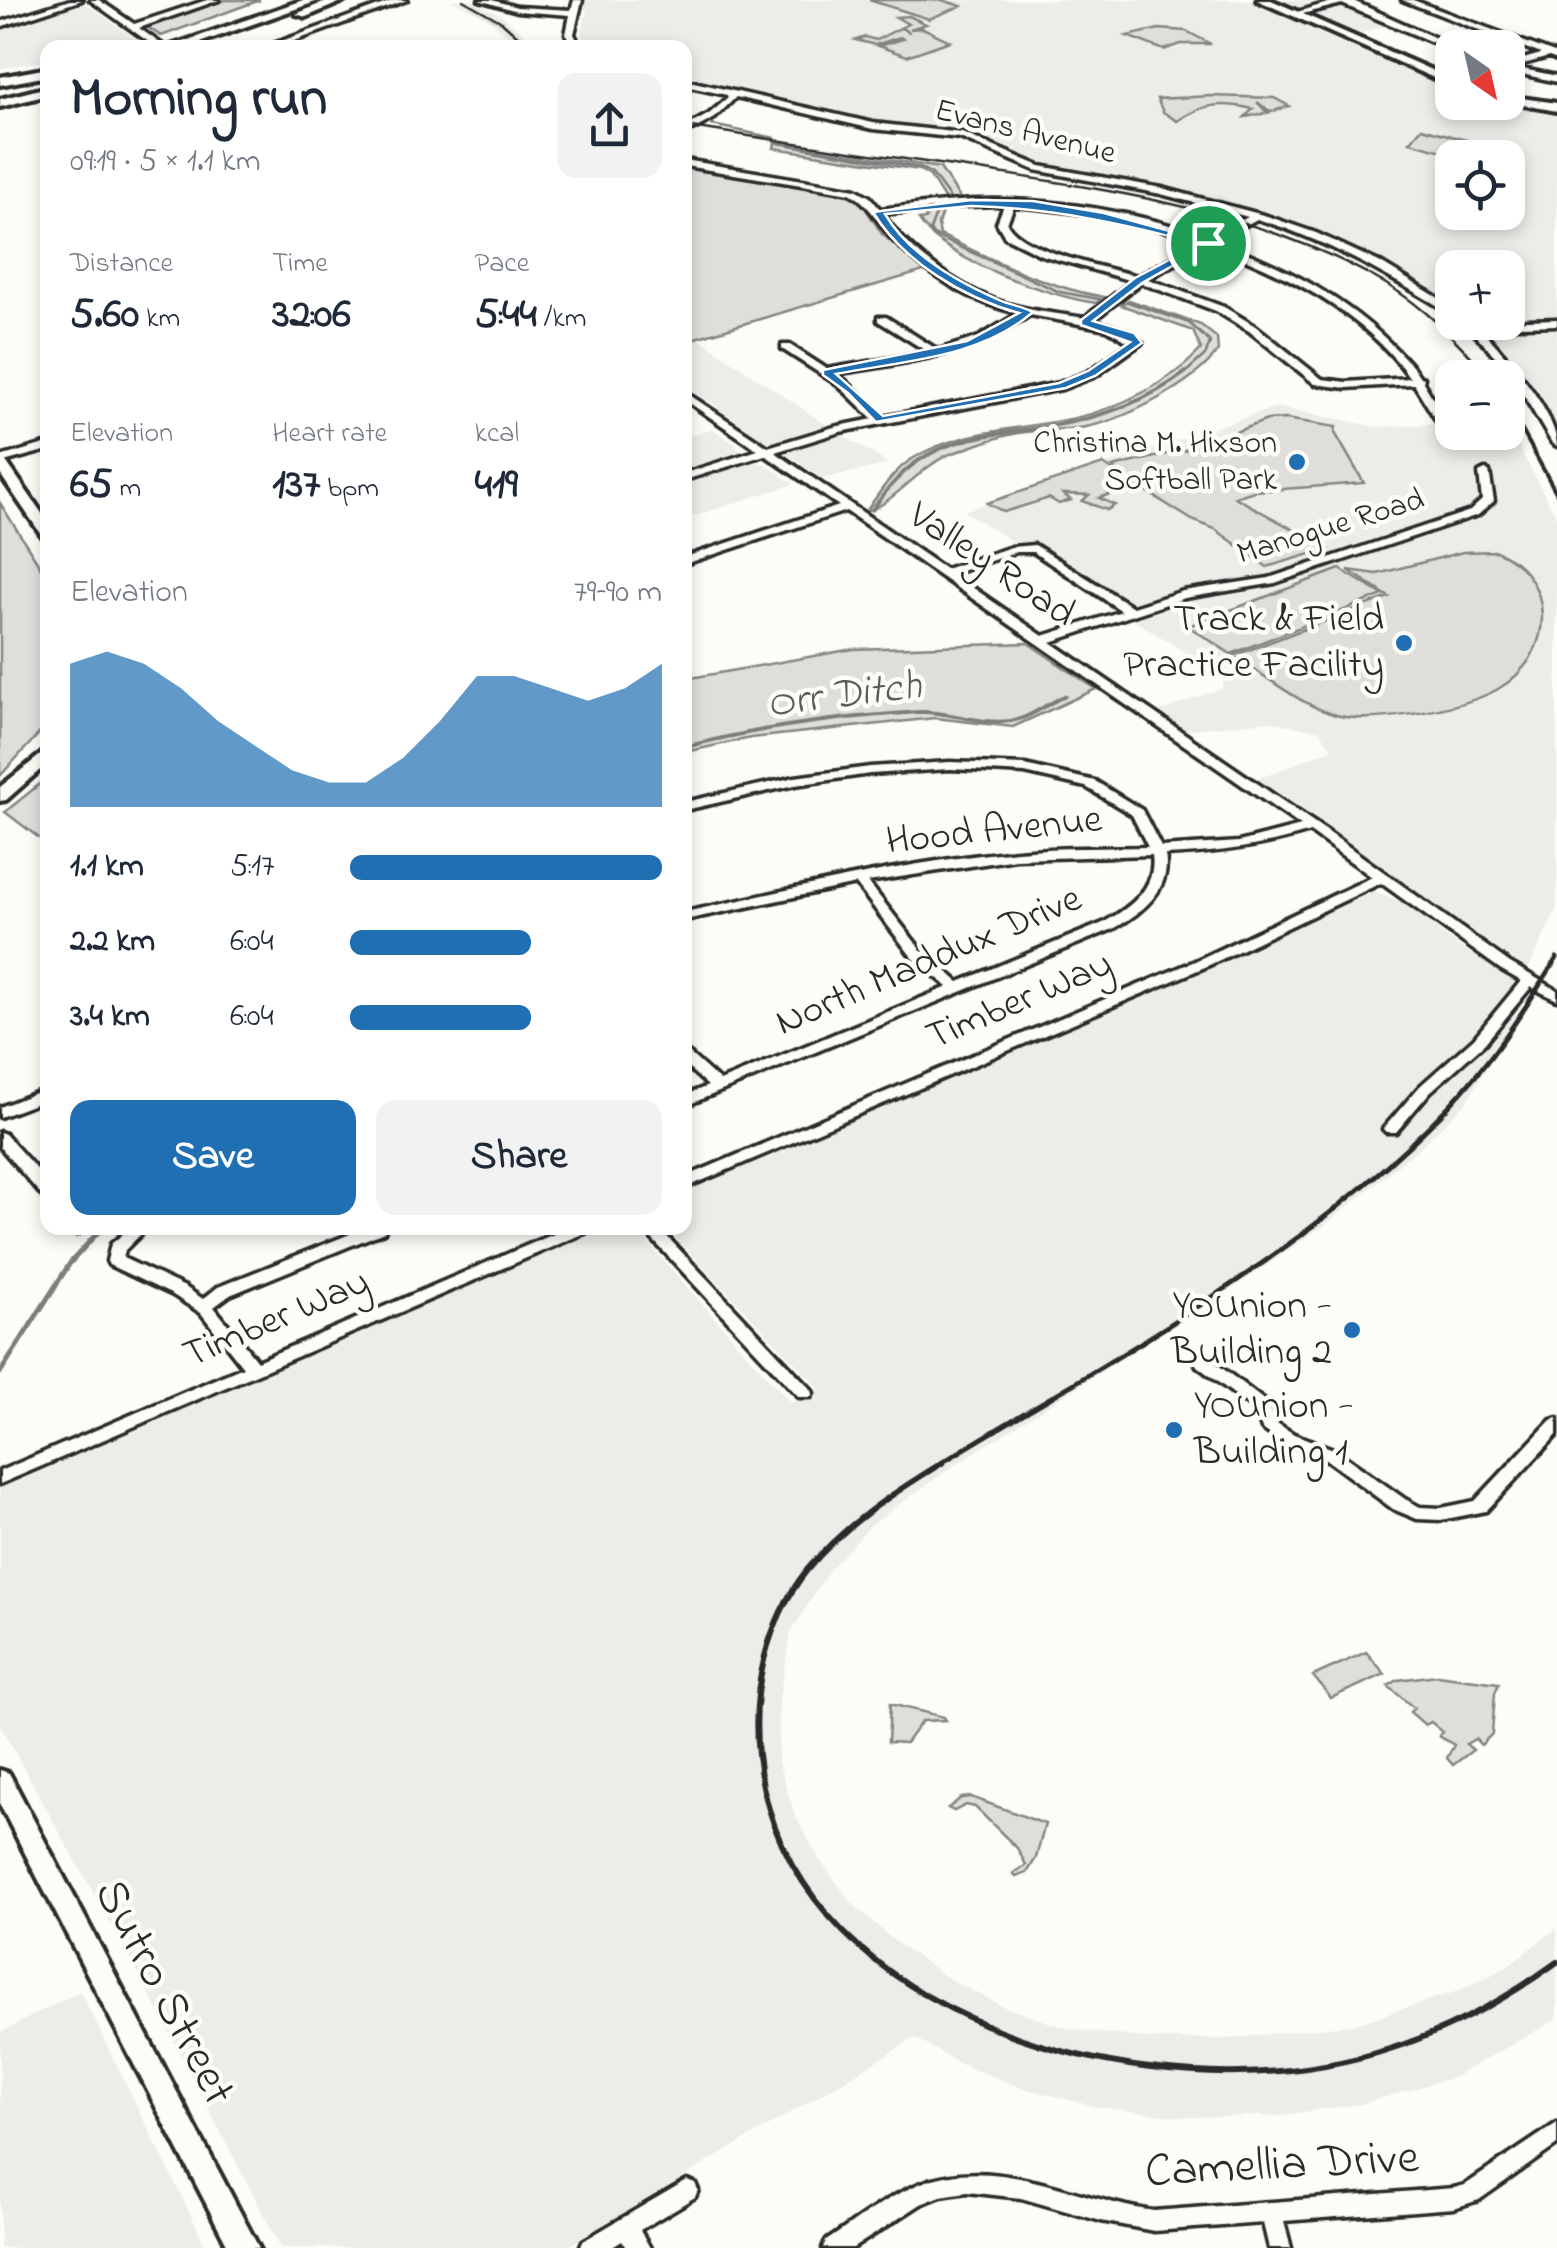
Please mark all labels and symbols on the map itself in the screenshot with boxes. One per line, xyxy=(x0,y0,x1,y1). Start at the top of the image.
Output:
north arrow xyxy=(1435,30,1525,120)
street label: Evans Avenue xyxy=(930,88,1121,178)
pin xyxy=(1166,201,1251,286)
place label: Christina M. Hixson Softball Park xyxy=(1033,421,1278,505)
marker: Christina M. Hixson Softball Park xyxy=(1286,451,1308,473)
street label: Manogue Road xyxy=(1232,477,1430,579)
street label: Valley Road xyxy=(895,488,1087,644)
place label: Track & Field Practice Facility xyxy=(1123,591,1384,696)
marker: Track & Field Practice Facility xyxy=(1393,632,1415,654)
water label: Orr Ditch xyxy=(763,656,926,736)
street label: Hood Avenue xyxy=(883,791,1105,873)
street label: North Maddux Drive xyxy=(767,871,1091,1053)
street label: Timber Way xyxy=(918,936,1122,1068)
street label: Timber Way xyxy=(175,1254,379,1386)
place label: YOUnion - Building 2 xyxy=(1170,1278,1332,1383)
marker: YOUnion - Building 2 xyxy=(1341,1319,1363,1341)
place label: YOUnion - Building 1 xyxy=(1193,1378,1354,1483)
marker: YOUnion - Building 1 xyxy=(1163,1419,1185,1441)
street label: Sutro Street xyxy=(74,1867,252,2119)
street label: Camellia Drive xyxy=(1143,2124,1421,2208)

